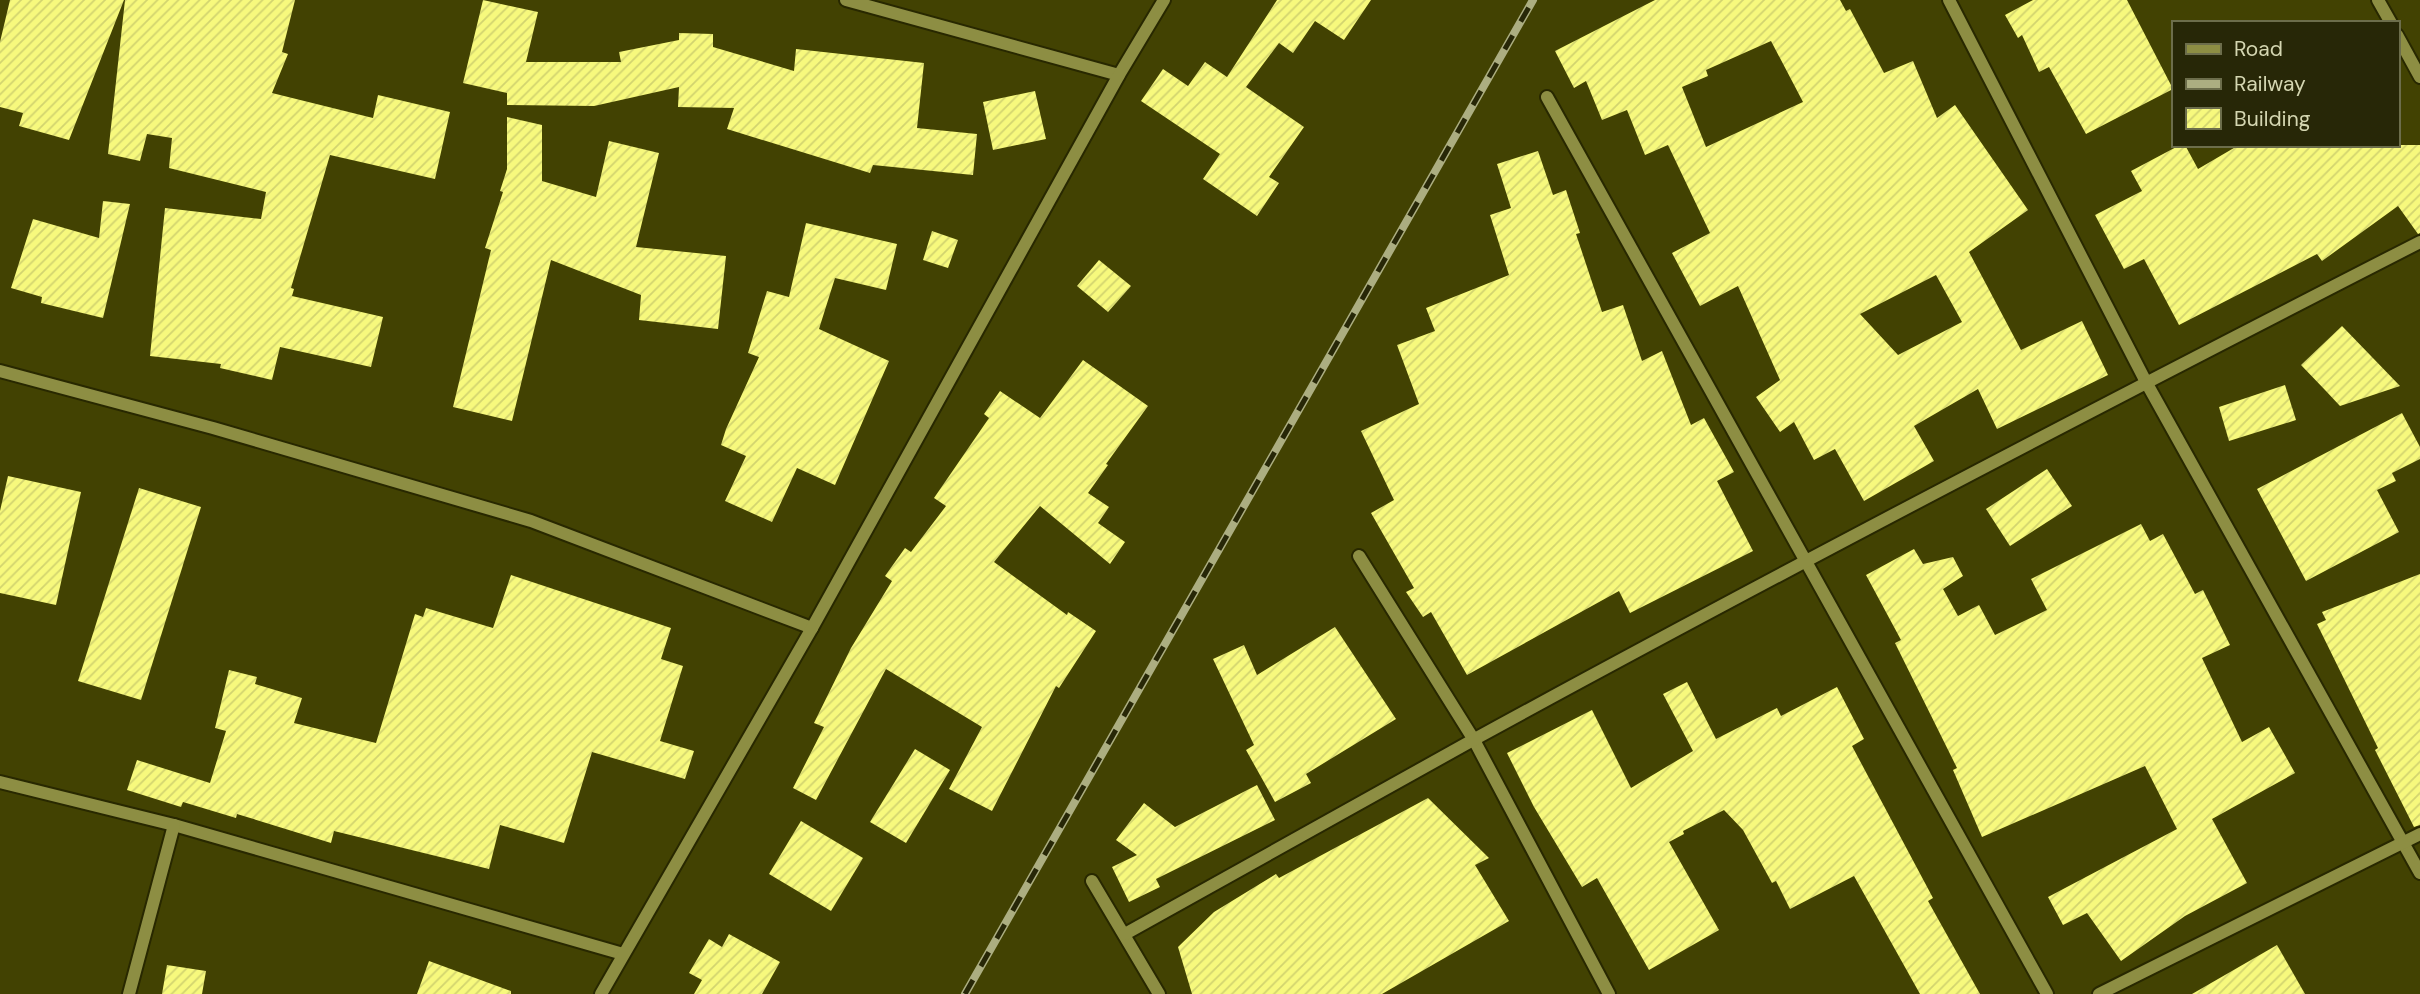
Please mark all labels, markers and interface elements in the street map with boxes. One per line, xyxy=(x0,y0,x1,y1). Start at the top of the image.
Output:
legend xyxy=(2172,21,2399,147)
text: Road xyxy=(2234,35,2283,63)
text: Railway xyxy=(2234,70,2306,98)
text: Building xyxy=(2234,105,2311,133)

